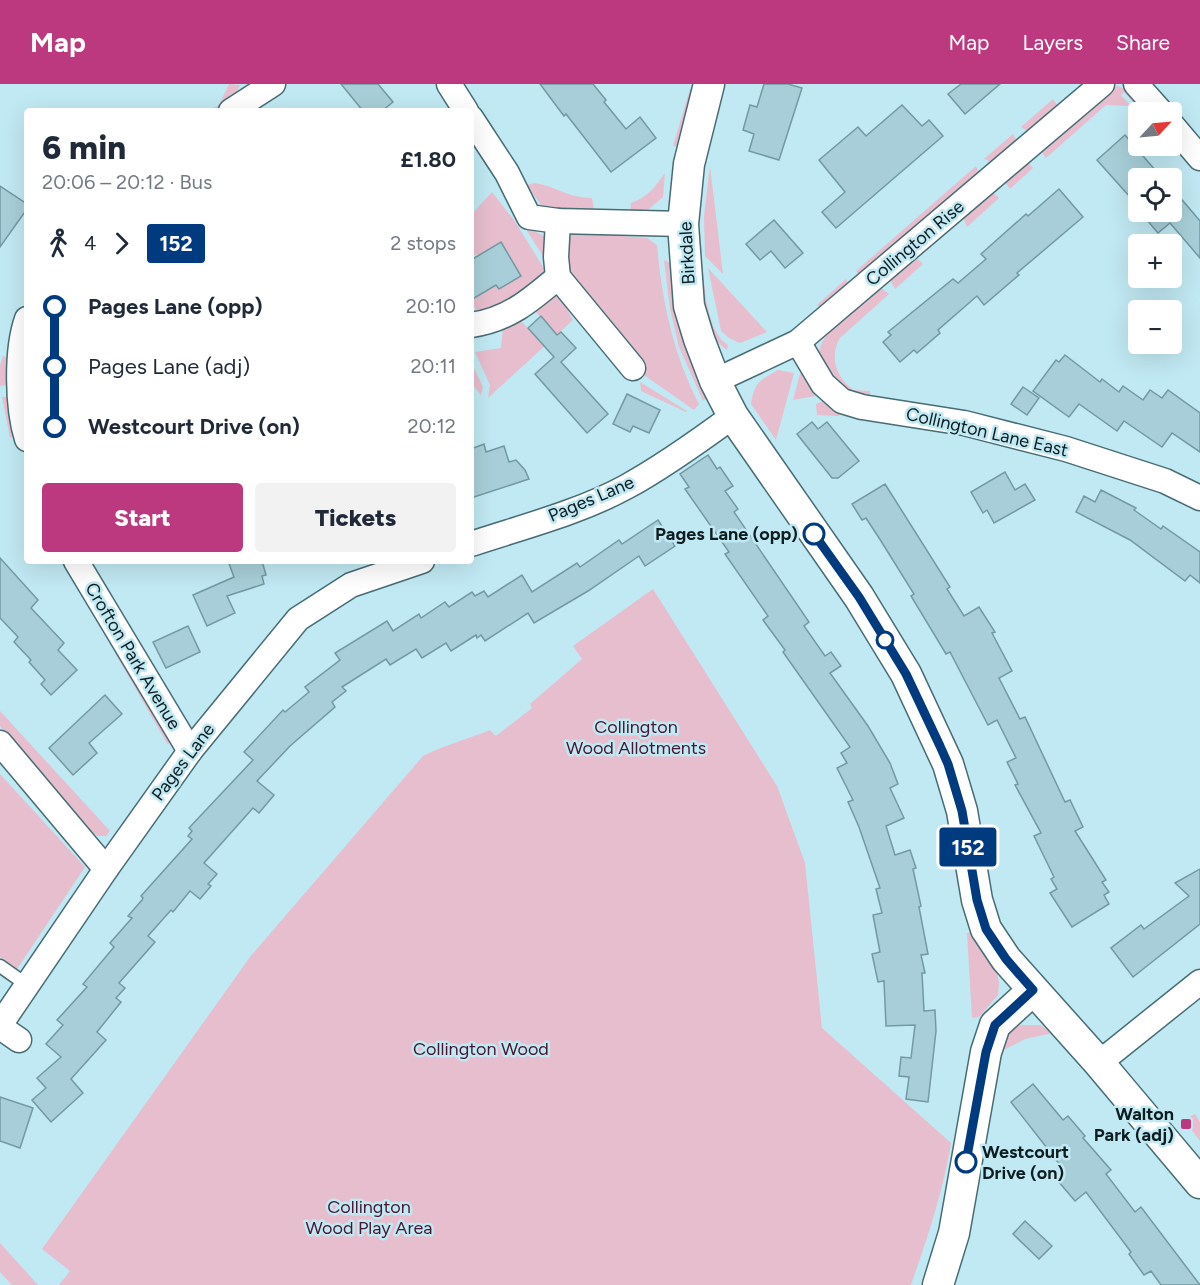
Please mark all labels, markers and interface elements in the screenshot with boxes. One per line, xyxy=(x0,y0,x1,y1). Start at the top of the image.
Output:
text: Map xyxy=(30,25,86,59)
text: Map xyxy=(949,30,989,55)
text: Layers xyxy=(1022,30,1083,55)
text: Share xyxy=(1116,30,1170,55)
north arrow xyxy=(1128,102,1182,156)
map controls xyxy=(1128,102,1182,354)
text: 6 min xyxy=(42,128,126,167)
text: £1.80 xyxy=(400,146,456,173)
button: locate xyxy=(1128,168,1182,222)
text: 20:06 – 20:12 · Bus xyxy=(42,170,212,194)
street label: Collington Rise xyxy=(861,195,969,290)
street label: Birkdale xyxy=(674,221,700,285)
icon: walk xyxy=(42,227,75,260)
icon: forward xyxy=(105,227,138,260)
text: 4 xyxy=(84,231,96,255)
text: 152 xyxy=(159,231,193,256)
text: 2 stops xyxy=(390,231,456,255)
button: + xyxy=(1128,234,1182,288)
text: Pages Lane (opp) xyxy=(88,293,263,320)
text: 20:10 xyxy=(406,294,456,318)
button: − xyxy=(1128,300,1182,354)
text: Pages Lane (adj) xyxy=(88,353,250,380)
text: 20:11 xyxy=(410,354,456,378)
street label: Collington Lane East xyxy=(904,403,1070,461)
text: Westcourt Drive (on) xyxy=(88,413,300,440)
text: 20:12 xyxy=(408,414,456,438)
street label: Pages Lane xyxy=(545,471,637,527)
button: Start xyxy=(42,483,243,552)
button: Tickets xyxy=(255,483,456,552)
place label: Pages Lane (opp) xyxy=(655,523,798,545)
marker: Pages Lane (opp) xyxy=(803,523,825,545)
street label: Crofton Park Avenue xyxy=(80,579,186,734)
unlabelled marker xyxy=(876,631,894,649)
park label: Collington Wood Allotments xyxy=(566,716,706,759)
street label: Pages Lane xyxy=(147,719,219,805)
line badge: 152 xyxy=(934,828,1002,867)
text: 152 xyxy=(951,835,985,860)
park label: Collington Wood xyxy=(413,1038,549,1060)
place label: Walton Park (adj) xyxy=(1094,1103,1174,1146)
marker: Walton Park (adj) xyxy=(1179,1117,1193,1131)
place label: Westcourt Drive (on) xyxy=(982,1141,1069,1184)
marker: Westcourt Drive (on) xyxy=(955,1151,977,1173)
park label: Collington Wood Play Area xyxy=(305,1196,433,1239)

